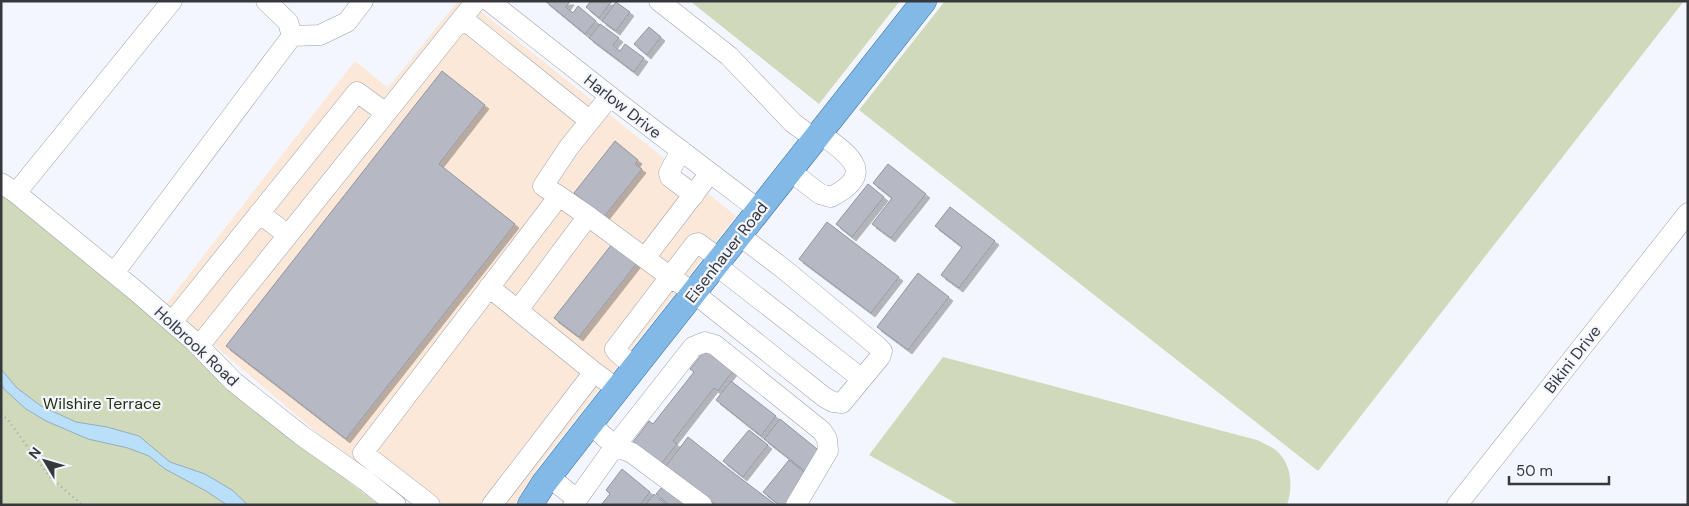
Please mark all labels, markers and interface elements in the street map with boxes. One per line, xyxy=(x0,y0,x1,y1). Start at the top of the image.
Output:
street label: Harlow Drive xyxy=(580,70,666,143)
street label: Eisenhauer Road xyxy=(680,197,772,307)
street label: Holbrook Road xyxy=(150,302,243,391)
street label: Bikini Drive xyxy=(1539,321,1605,398)
park label: Wilshire Terrace xyxy=(43,393,161,414)
north arrow xyxy=(20,436,70,486)
text: N xyxy=(25,443,45,463)
scale bar xyxy=(1509,454,1609,486)
text: 50 m xyxy=(1516,461,1553,481)

